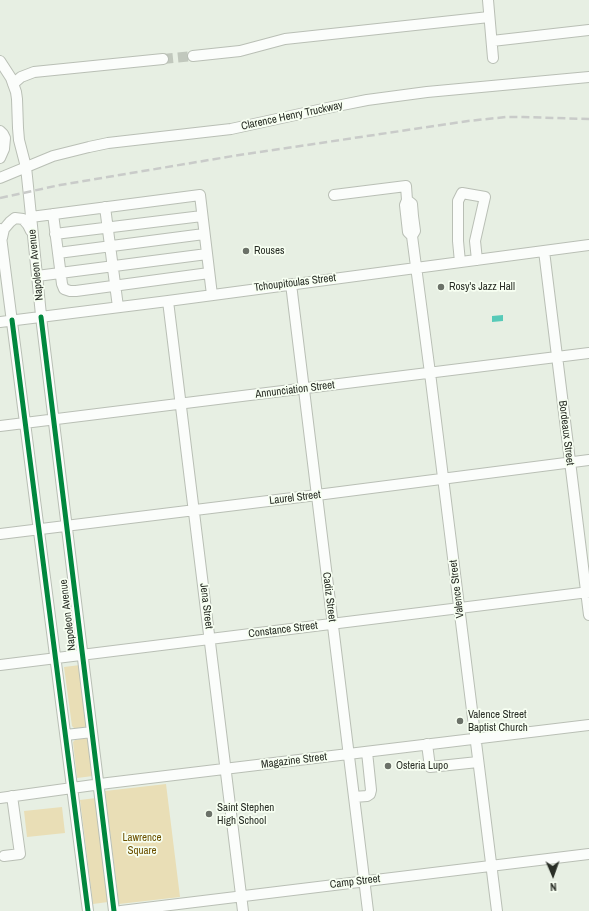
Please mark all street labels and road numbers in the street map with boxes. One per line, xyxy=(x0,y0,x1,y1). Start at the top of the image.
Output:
street label: Clarence Henry Truckway xyxy=(240,99,344,133)
street label: Napoleon Avenue xyxy=(26,229,46,301)
street label: Tchoupitoulas Street xyxy=(253,271,337,295)
street label: Annunciation Street xyxy=(255,379,335,401)
street label: Bordeaux Street xyxy=(555,400,577,466)
street label: Laurel Street xyxy=(269,488,321,508)
street label: Valence Street xyxy=(447,559,467,619)
street label: Cadiz Street xyxy=(319,571,339,623)
street label: Napoleon Avenue xyxy=(57,579,79,651)
street label: Jena Street xyxy=(197,582,215,630)
street label: Constance Street xyxy=(248,619,318,641)
street label: Magazine Street xyxy=(260,750,328,772)
street label: Camp Street xyxy=(329,872,381,892)

